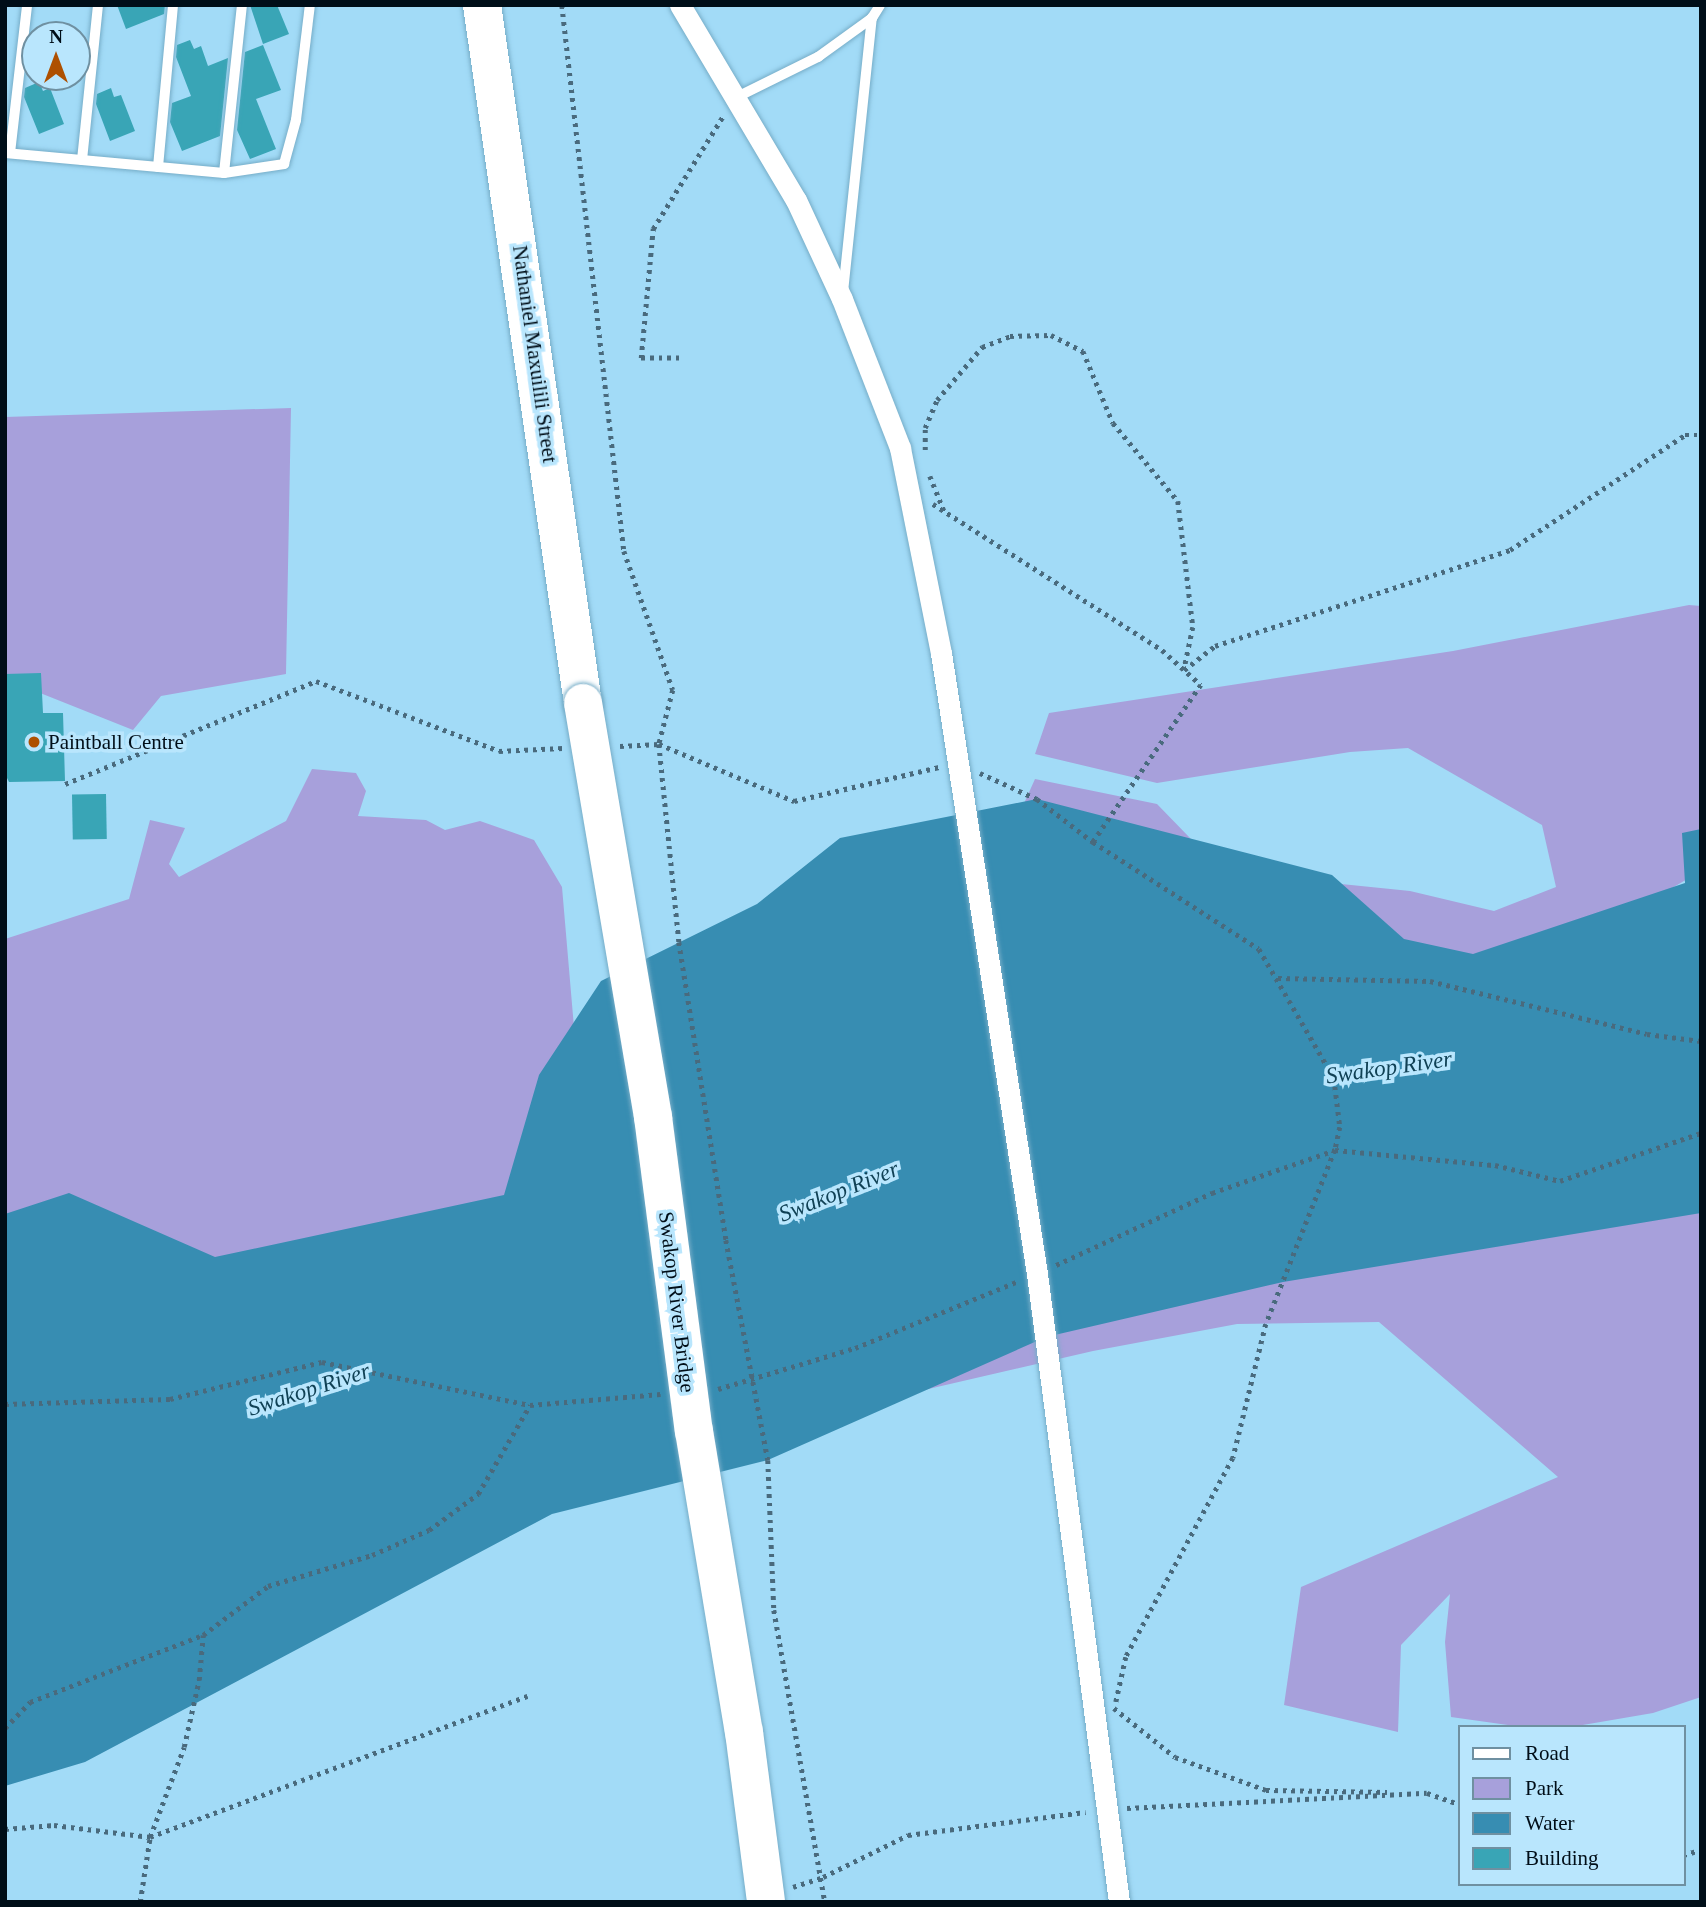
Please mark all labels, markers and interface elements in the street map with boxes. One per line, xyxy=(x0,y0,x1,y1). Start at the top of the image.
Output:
north arrow xyxy=(21,21,91,91)
text: N xyxy=(49,26,63,47)
street label: Nathaniel Maxuilili Street xyxy=(507,244,563,464)
place label: Paintball Centre xyxy=(48,729,184,755)
marker: Paintball Centre xyxy=(26,734,42,750)
water label: Swakop River xyxy=(1324,1045,1454,1091)
water label: Swakop River xyxy=(775,1155,903,1229)
street label: Swakop River Bridge xyxy=(653,1210,701,1394)
water label: Swakop River xyxy=(244,1357,374,1423)
legend xyxy=(1458,1725,1685,1886)
text: Road xyxy=(1525,1741,1569,1765)
text: Park xyxy=(1525,1776,1564,1800)
text: Water xyxy=(1525,1811,1575,1835)
text: Building xyxy=(1525,1846,1599,1870)

